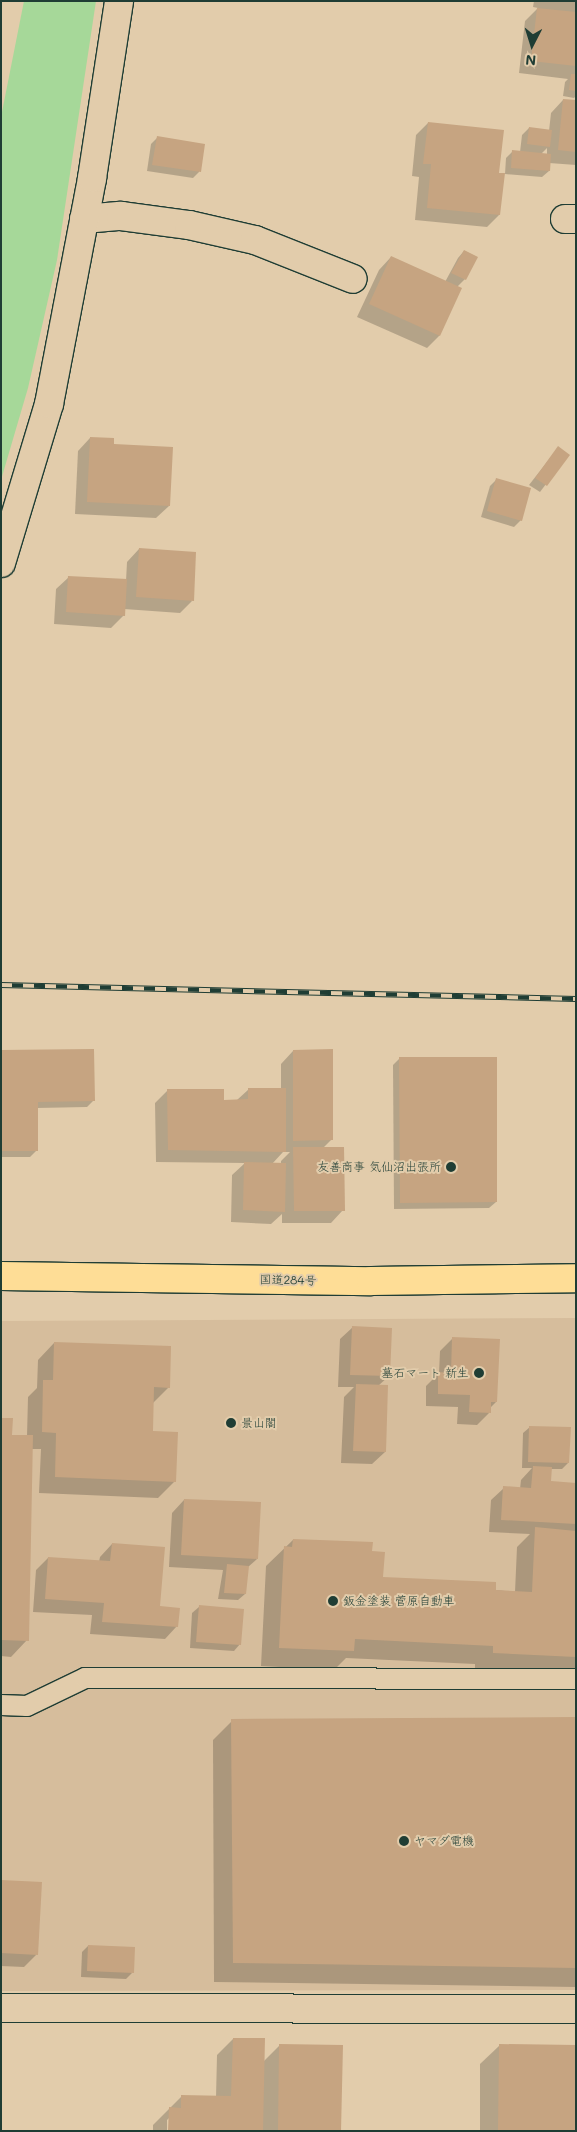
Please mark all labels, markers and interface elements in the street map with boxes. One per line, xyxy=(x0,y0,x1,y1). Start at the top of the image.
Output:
north arrow xyxy=(507,20,557,70)
text: N xyxy=(525,51,537,70)
place label: 友善商事 気仙沼出張所 xyxy=(317,1160,441,1174)
marker: 友善商事 気仙沼出張所 xyxy=(445,1161,457,1173)
street label: 国道284号 xyxy=(259,1272,317,1288)
place label: 墓石マート 新生 xyxy=(381,1366,469,1380)
marker: 墓石マート 新生 xyxy=(473,1367,485,1379)
place label: 景山閣 xyxy=(241,1416,277,1430)
marker: 景山閣 xyxy=(225,1417,237,1429)
place label: 鈑金塗装 菅原自動車 xyxy=(343,1594,455,1608)
marker: 鈑金塗装 菅原自動車 xyxy=(327,1595,339,1607)
place label: ヤマダ電機 xyxy=(414,1834,474,1848)
marker: ヤマダ電機 xyxy=(398,1835,410,1847)

